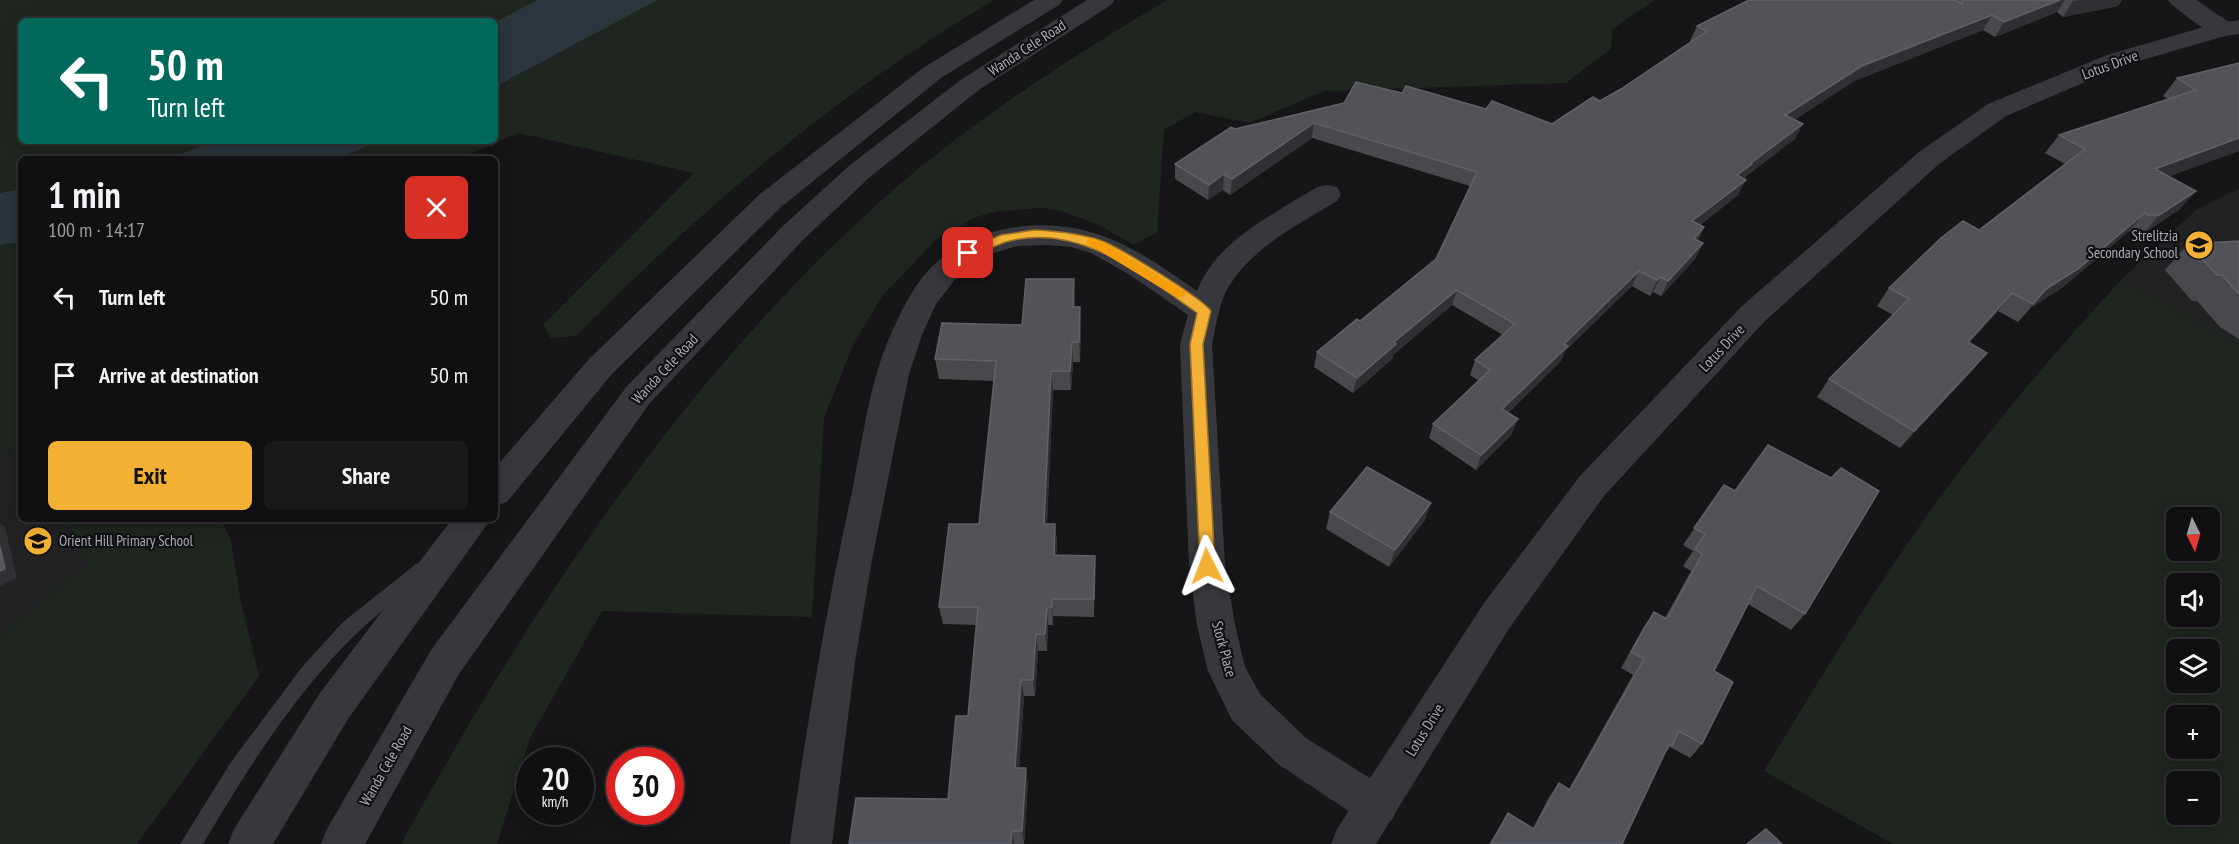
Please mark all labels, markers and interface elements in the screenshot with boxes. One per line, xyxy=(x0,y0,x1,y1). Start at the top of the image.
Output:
street label: Wanda Cele Road xyxy=(984,15,1069,80)
text: 50 m xyxy=(147,37,224,92)
icon: left xyxy=(48,42,126,120)
street label: Lotus Drive xyxy=(2079,46,2140,83)
text: Turn left xyxy=(147,90,225,124)
text: 1 min xyxy=(48,171,121,218)
button: close xyxy=(405,176,468,239)
text: 100 m · 14:17 xyxy=(48,217,145,243)
place label: Strelitzia Secondary School xyxy=(2088,226,2179,262)
pin xyxy=(942,227,993,278)
school or university icon: Strelitzia Secondary School xyxy=(2183,229,2215,261)
icon: arrive xyxy=(951,236,984,269)
icon: left xyxy=(48,281,81,314)
text: Turn left xyxy=(99,283,165,311)
text: 50 m xyxy=(429,283,468,311)
street label: Lotus Drive xyxy=(1695,320,1748,375)
street label: Wanda Cele Road xyxy=(627,330,702,408)
icon: arrive xyxy=(48,359,81,392)
text: Arrive at destination xyxy=(99,361,259,389)
text: 50 m xyxy=(429,361,468,389)
button: Exit xyxy=(48,441,252,510)
button: Share xyxy=(264,441,468,510)
north arrow xyxy=(2166,507,2220,561)
map controls xyxy=(2166,507,2220,825)
school or university icon: Orient Hill Primary School xyxy=(22,525,54,557)
place label: Orient Hill Primary School xyxy=(59,531,193,550)
position arrow xyxy=(1175,534,1239,598)
button: sound xyxy=(2166,573,2220,627)
street label: Stork Place xyxy=(1208,619,1241,679)
button: layers xyxy=(2166,639,2220,693)
street label: Lotus Drive xyxy=(1401,700,1448,759)
button: + xyxy=(2166,705,2220,759)
street label: Wanda Cele Road xyxy=(355,722,416,809)
speed limit sign: 30 xyxy=(606,747,684,825)
text: 20 xyxy=(541,759,569,798)
button: − xyxy=(2166,771,2220,825)
text: km/h xyxy=(542,792,568,811)

